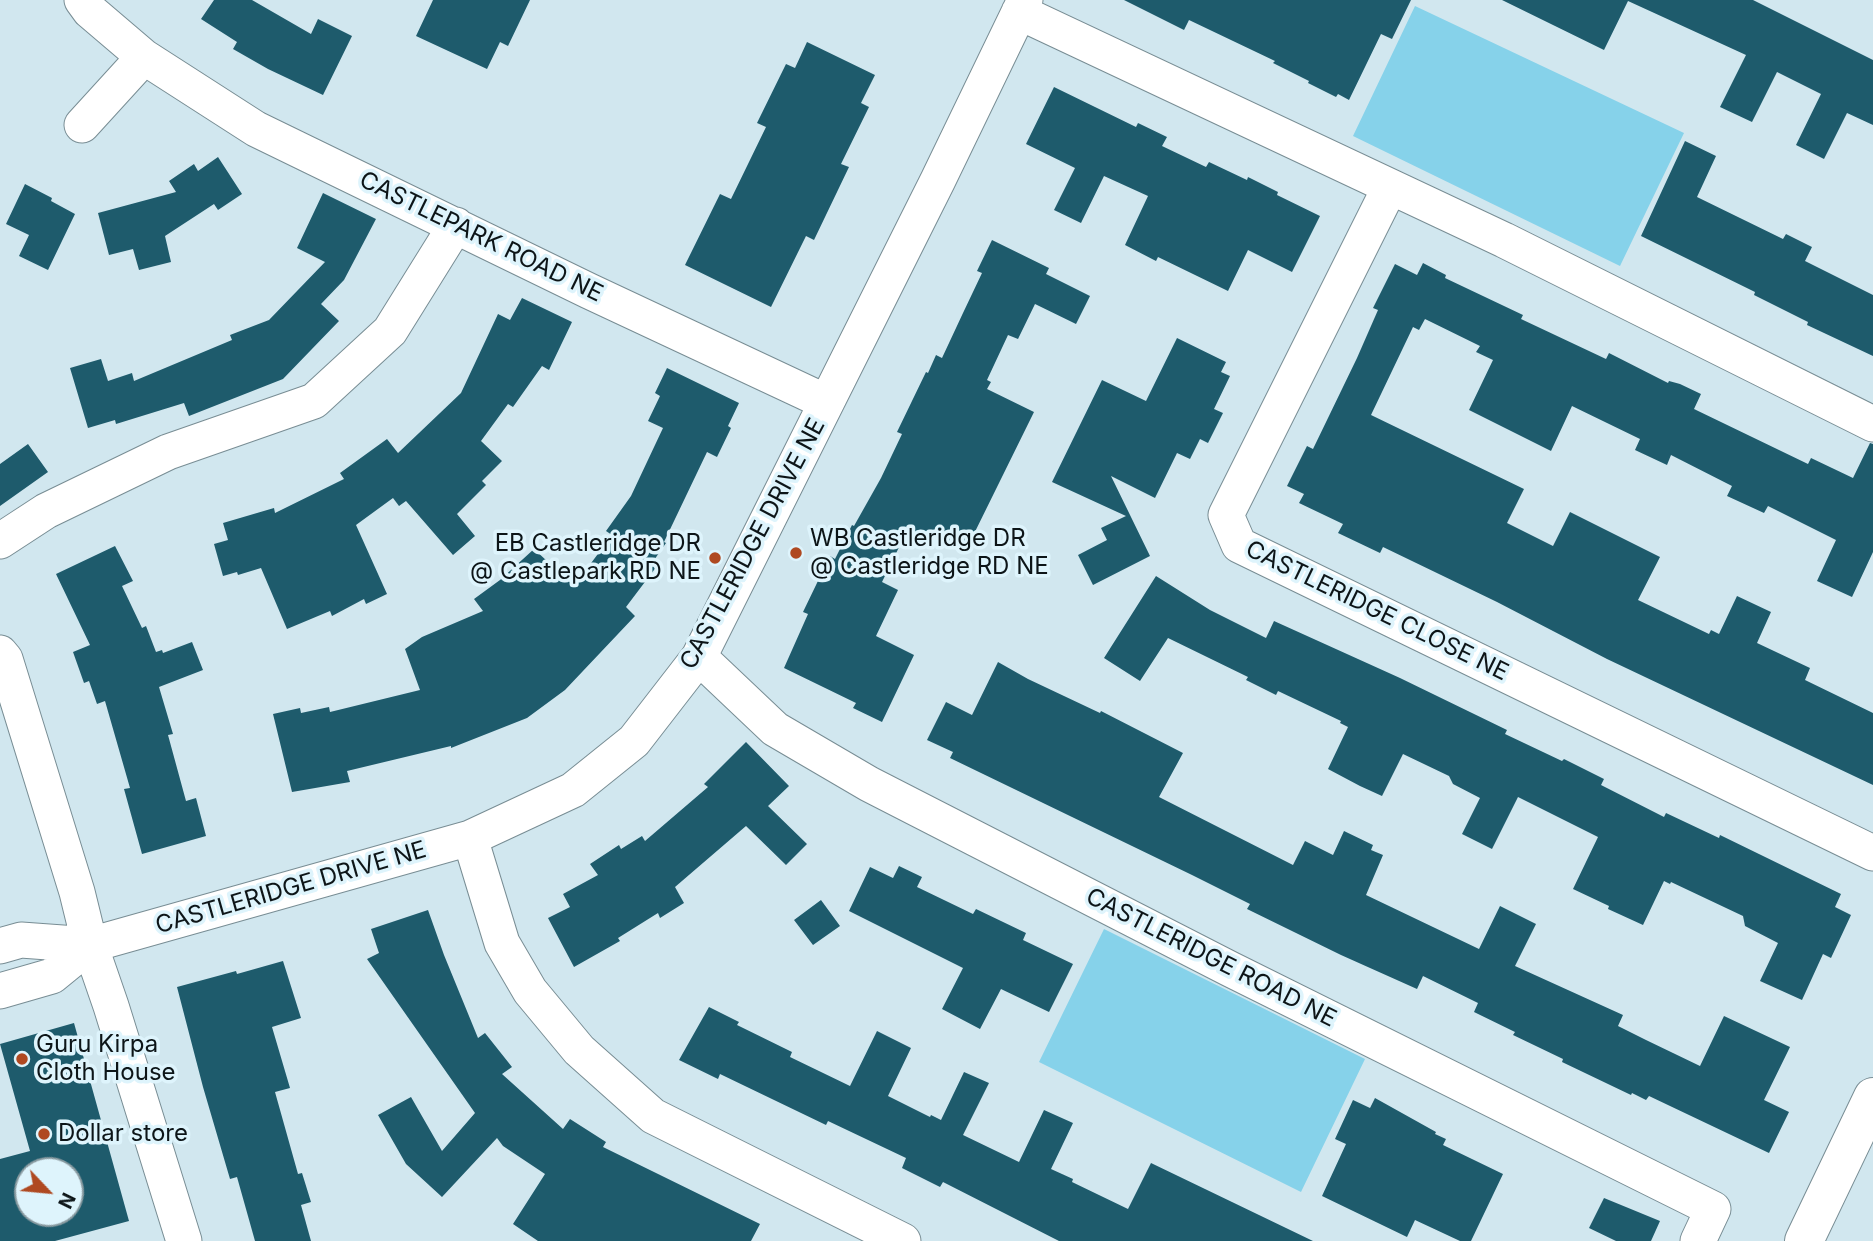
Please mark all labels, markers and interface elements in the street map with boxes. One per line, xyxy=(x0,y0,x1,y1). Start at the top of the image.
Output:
street label: CASTLEPARK ROAD NE xyxy=(355,166,607,308)
street label: CASTLERIDGE DRIVE NE xyxy=(674,414,832,674)
place label: WB Castleridge DR @ Castleridge RD NE xyxy=(810,525,1049,581)
place label: EB Castleridge DR @ Castlepark RD NE xyxy=(470,530,701,586)
street label: CASTLERIDGE CLOSE NE xyxy=(1241,535,1513,687)
marker: WB Castleridge DR @ Castleridge RD NE xyxy=(788,545,804,561)
marker: EB Castleridge DR @ Castlepark RD NE xyxy=(707,550,723,566)
street label: CASTLERIDGE DRIVE NE xyxy=(152,836,430,940)
street label: CASTLERIDGE ROAD NE xyxy=(1081,882,1341,1034)
place label: Guru Kirpa Cloth House xyxy=(36,1031,176,1087)
marker: Guru Kirpa Cloth House xyxy=(14,1051,30,1067)
place label: Dollar store xyxy=(58,1120,188,1148)
marker: Dollar store xyxy=(36,1126,52,1142)
north arrow xyxy=(14,1157,84,1227)
text: N xyxy=(53,1189,80,1212)

